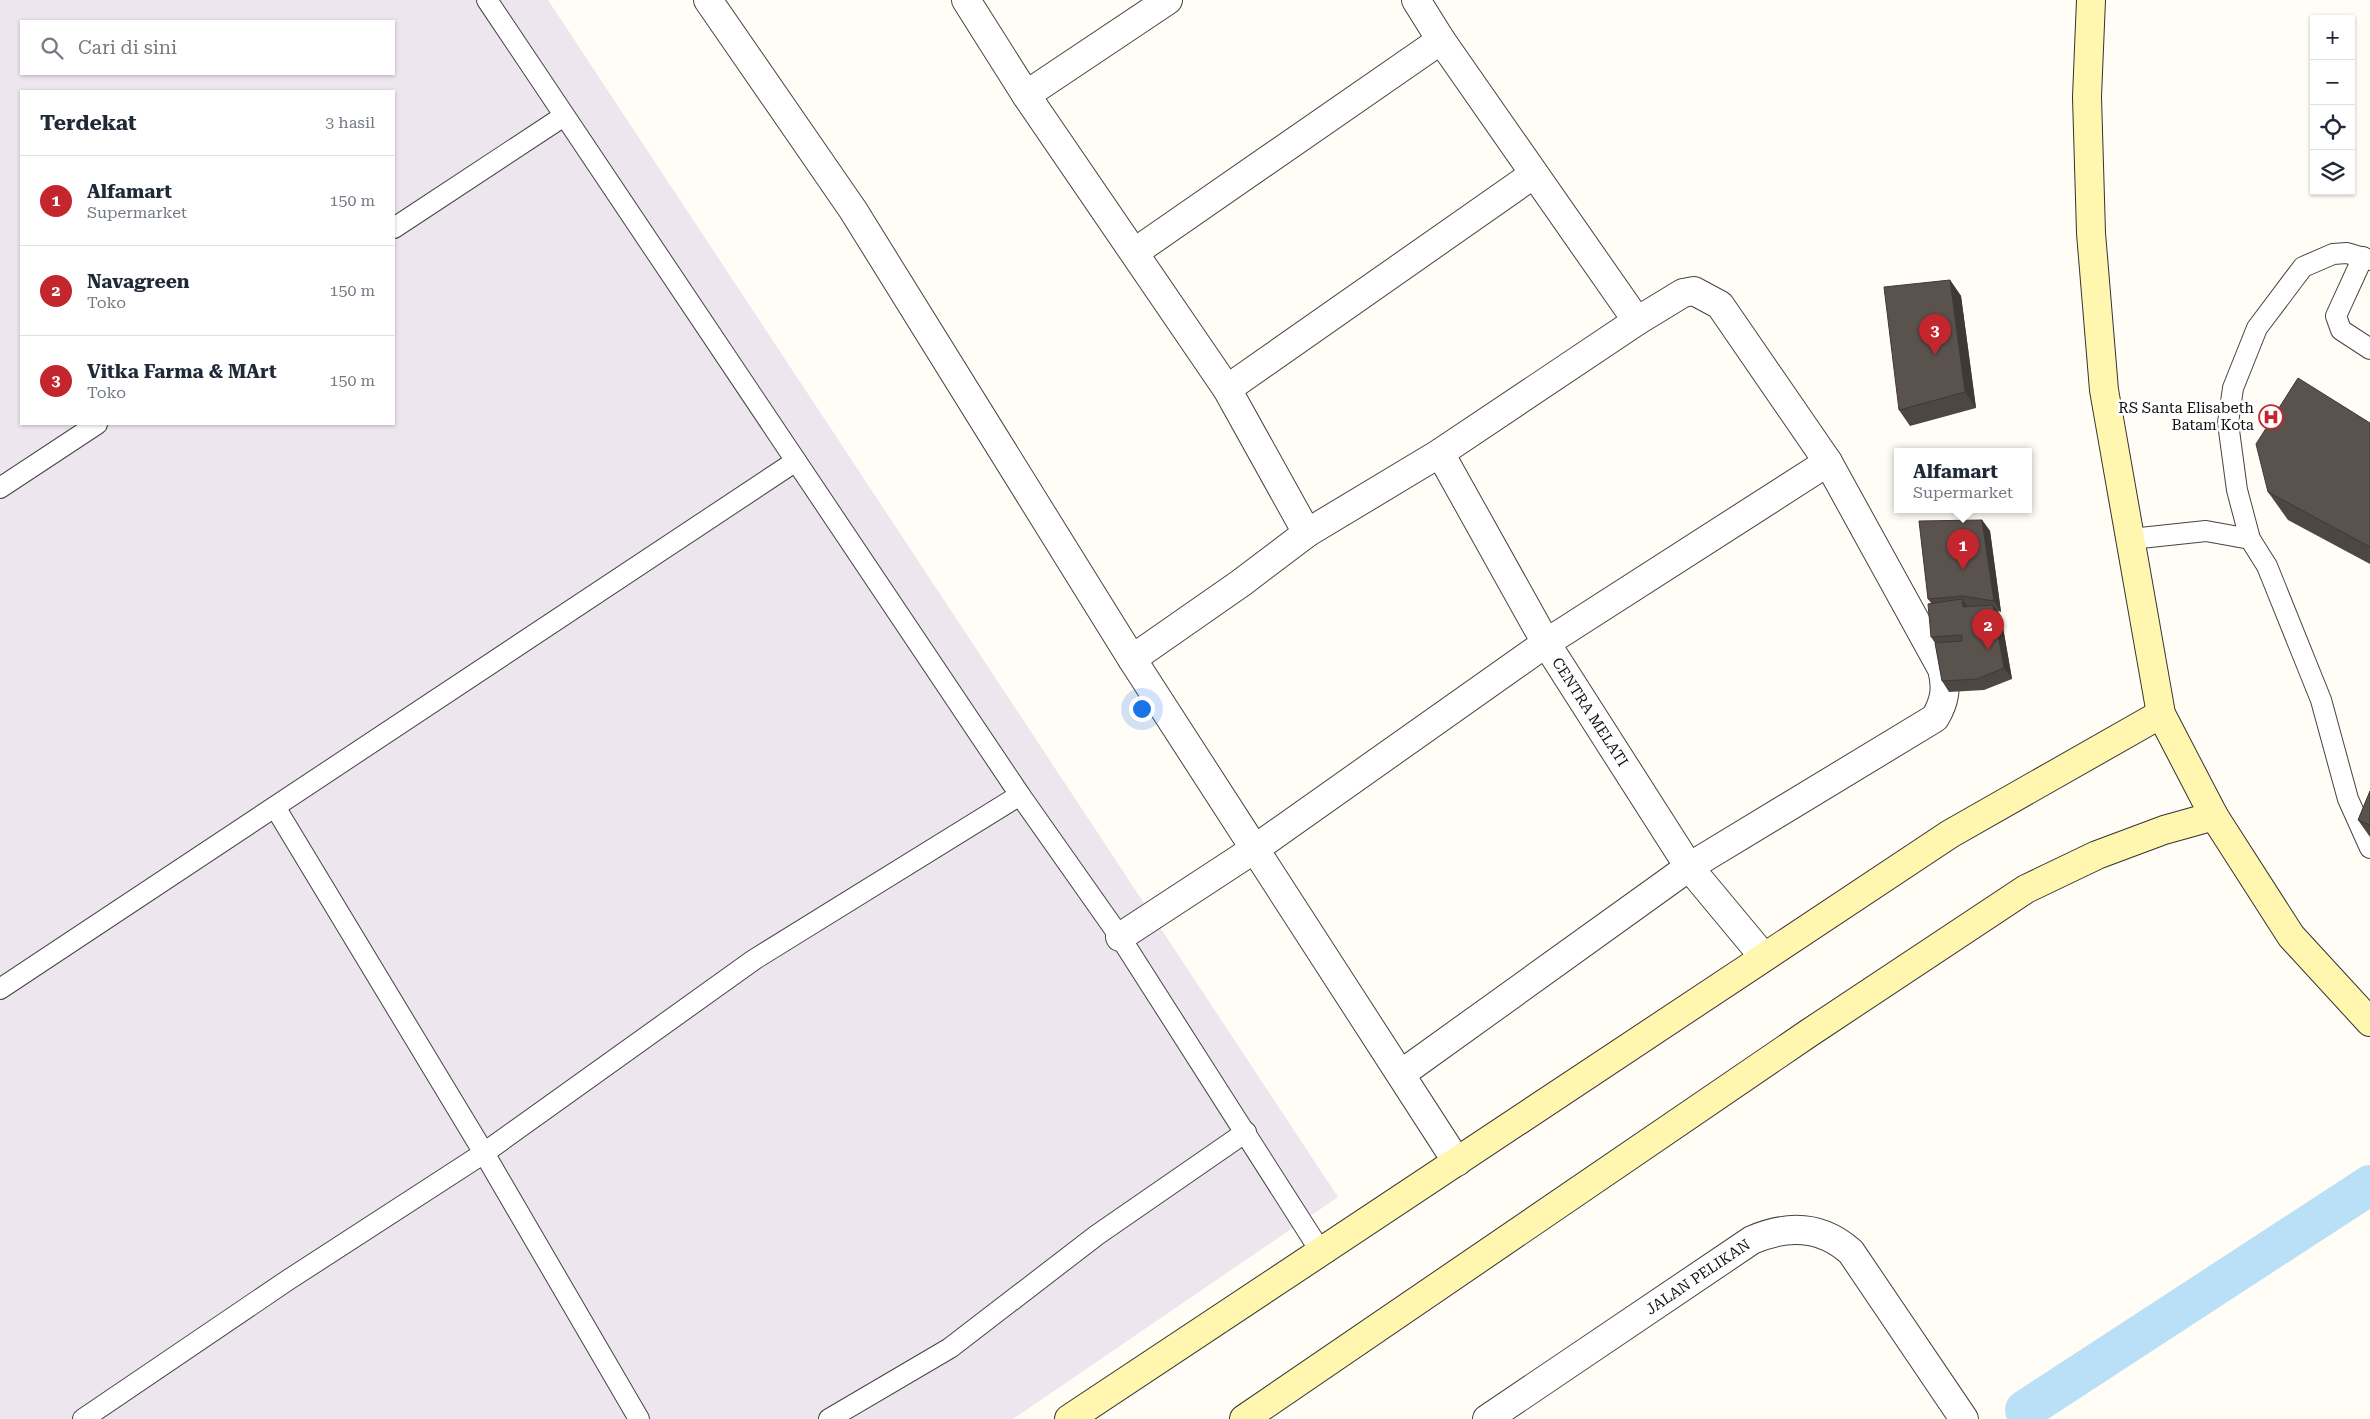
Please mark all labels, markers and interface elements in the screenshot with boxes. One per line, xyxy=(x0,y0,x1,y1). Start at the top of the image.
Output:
map controls xyxy=(2310,15,2355,195)
button: + xyxy=(2310,15,2355,60)
search box xyxy=(20,20,395,75)
icon: search xyxy=(38,34,66,62)
text: Cari di sini xyxy=(78,36,177,59)
button: − xyxy=(2310,60,2355,105)
button: locate xyxy=(2310,105,2355,150)
text: Terdekat xyxy=(40,111,137,135)
text: 3 hasil xyxy=(325,113,375,132)
button: layers xyxy=(2310,150,2355,195)
text: Alfamart xyxy=(87,180,172,203)
text: 1 xyxy=(52,191,60,210)
text: 150 m xyxy=(329,191,375,210)
text: Supermarket xyxy=(87,203,187,222)
text: Navagreen xyxy=(87,270,190,293)
text: 2 xyxy=(52,281,60,300)
text: 150 m xyxy=(329,281,375,300)
text: Toko xyxy=(87,293,126,312)
pin: 3 xyxy=(1919,314,1951,355)
text: Vitka Farma & MArt xyxy=(87,360,277,383)
text: 3 xyxy=(52,371,60,390)
text: 150 m xyxy=(329,371,375,390)
text: Toko xyxy=(87,383,126,402)
place label: RS Santa Elisabeth Batam Kota xyxy=(2118,399,2254,434)
hospital icon: RS Santa Elisabeth Batam Kota xyxy=(2258,404,2284,430)
popup xyxy=(1894,448,2032,513)
text: Alfamart xyxy=(1913,460,1998,483)
text: Supermarket xyxy=(1913,483,2013,502)
pin: 1 xyxy=(1947,529,1979,570)
pin: 2 xyxy=(1972,609,2004,650)
street label: CENTRA MELATI xyxy=(1548,654,1632,770)
your location xyxy=(1129,696,1155,722)
street label: JALAN PELIKAN xyxy=(1642,1235,1754,1319)

